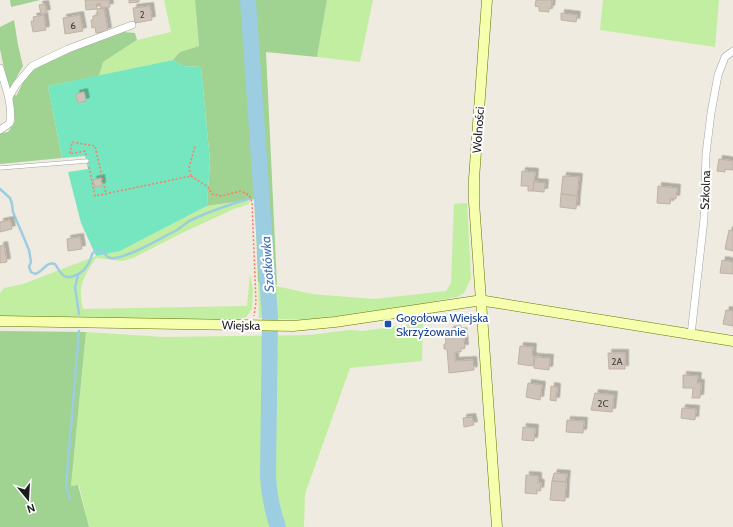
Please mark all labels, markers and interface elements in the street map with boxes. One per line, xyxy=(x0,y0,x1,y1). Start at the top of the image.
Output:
house number: 2 xyxy=(139,8,145,21)
house number: 6 xyxy=(70,19,76,32)
street label: Wolności xyxy=(469,106,487,154)
street label: Szkolna xyxy=(697,170,713,210)
water label: Szotkówka xyxy=(257,235,277,293)
place label: Gogołowa Wiejska Skrzyżowanie xyxy=(396,310,488,339)
street label: Wiejska xyxy=(222,317,261,333)
marker: Gogołowa Wiejska Skrzyżowanie xyxy=(383,319,393,329)
house number: 2A xyxy=(611,355,624,368)
house number: 2C xyxy=(597,397,609,410)
north arrow xyxy=(8,479,48,519)
text: N xyxy=(25,501,37,516)

